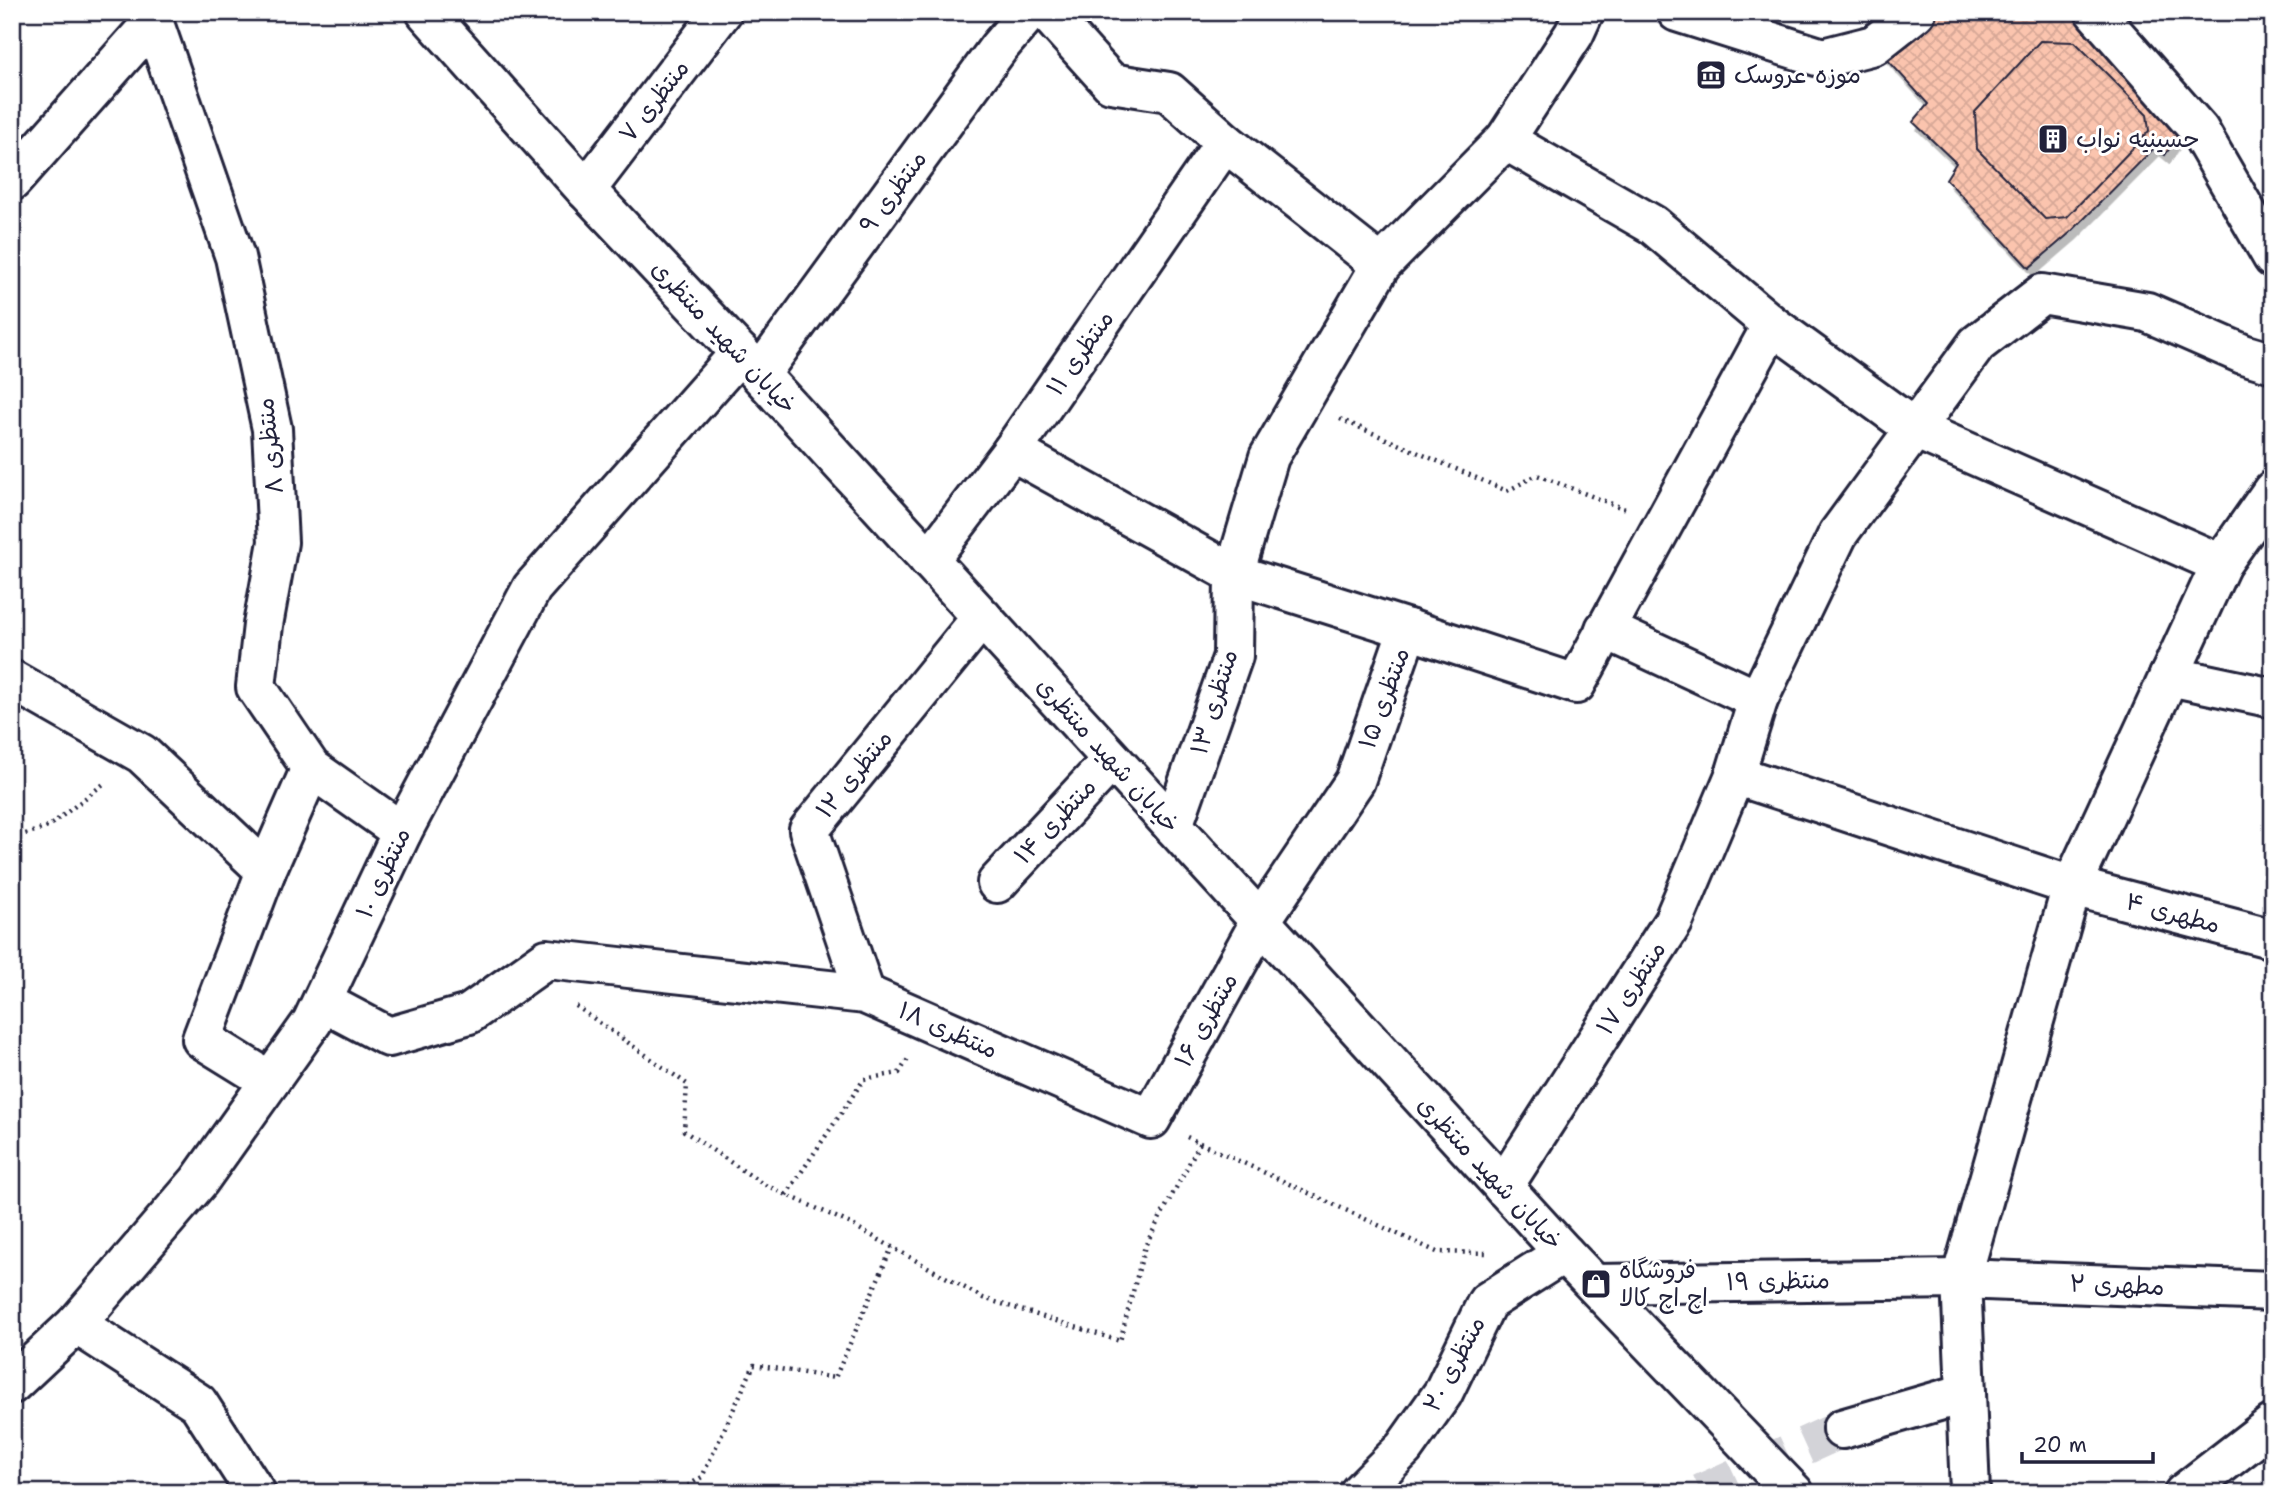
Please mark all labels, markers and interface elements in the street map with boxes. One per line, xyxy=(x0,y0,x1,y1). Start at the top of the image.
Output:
street label: منتظری ۷ xyxy=(612,53,696,149)
museum icon: موزه عروسک xyxy=(1694,58,1728,92)
place label: موزه عروسک xyxy=(1734,59,1861,91)
building icon: حسینیه نواب xyxy=(2036,122,2070,156)
place label: حسینیه نواب xyxy=(2076,123,2200,155)
street label: منتظری ۹ xyxy=(852,144,934,240)
street label: خیابان شهید منتظری xyxy=(644,253,804,421)
street label: منتظری ۱۱ xyxy=(1039,304,1121,402)
street label: منتظری ۸ xyxy=(249,396,291,496)
street label: منتظری ۱۵ xyxy=(1351,643,1417,753)
street label: منتظری ۱۳ xyxy=(1183,646,1245,758)
street label: خیابان شهید منتظری xyxy=(1029,670,1187,840)
street label: منتظری ۱۲ xyxy=(809,723,899,825)
street label: منتظری ۱۴ xyxy=(1007,771,1103,871)
street label: منتظری ۱۰ xyxy=(348,823,418,923)
street label: مطهری ۴ xyxy=(2122,885,2224,941)
street label: منتظری ۱۷ xyxy=(1589,935,1673,1041)
street label: منتظری ۱۶ xyxy=(1167,967,1245,1073)
street label: منتظری ۱۸ xyxy=(893,994,1003,1066)
street label: خیابان شهید منتظری xyxy=(1410,1089,1570,1257)
place label: فروشگاه اچ اچ کالا xyxy=(1619,1254,1708,1314)
street label: منتظری ۱۹ xyxy=(1726,1264,1830,1298)
shop icon: فروشگاه اچ اچ کالا xyxy=(1579,1267,1613,1301)
street label: مطهری ۲ xyxy=(2069,1267,2165,1303)
street label: منتظری ۲۰ xyxy=(1415,1311,1493,1417)
scale bar xyxy=(2022,1421,2154,1465)
text: 20 m xyxy=(2033,1431,2087,1459)

